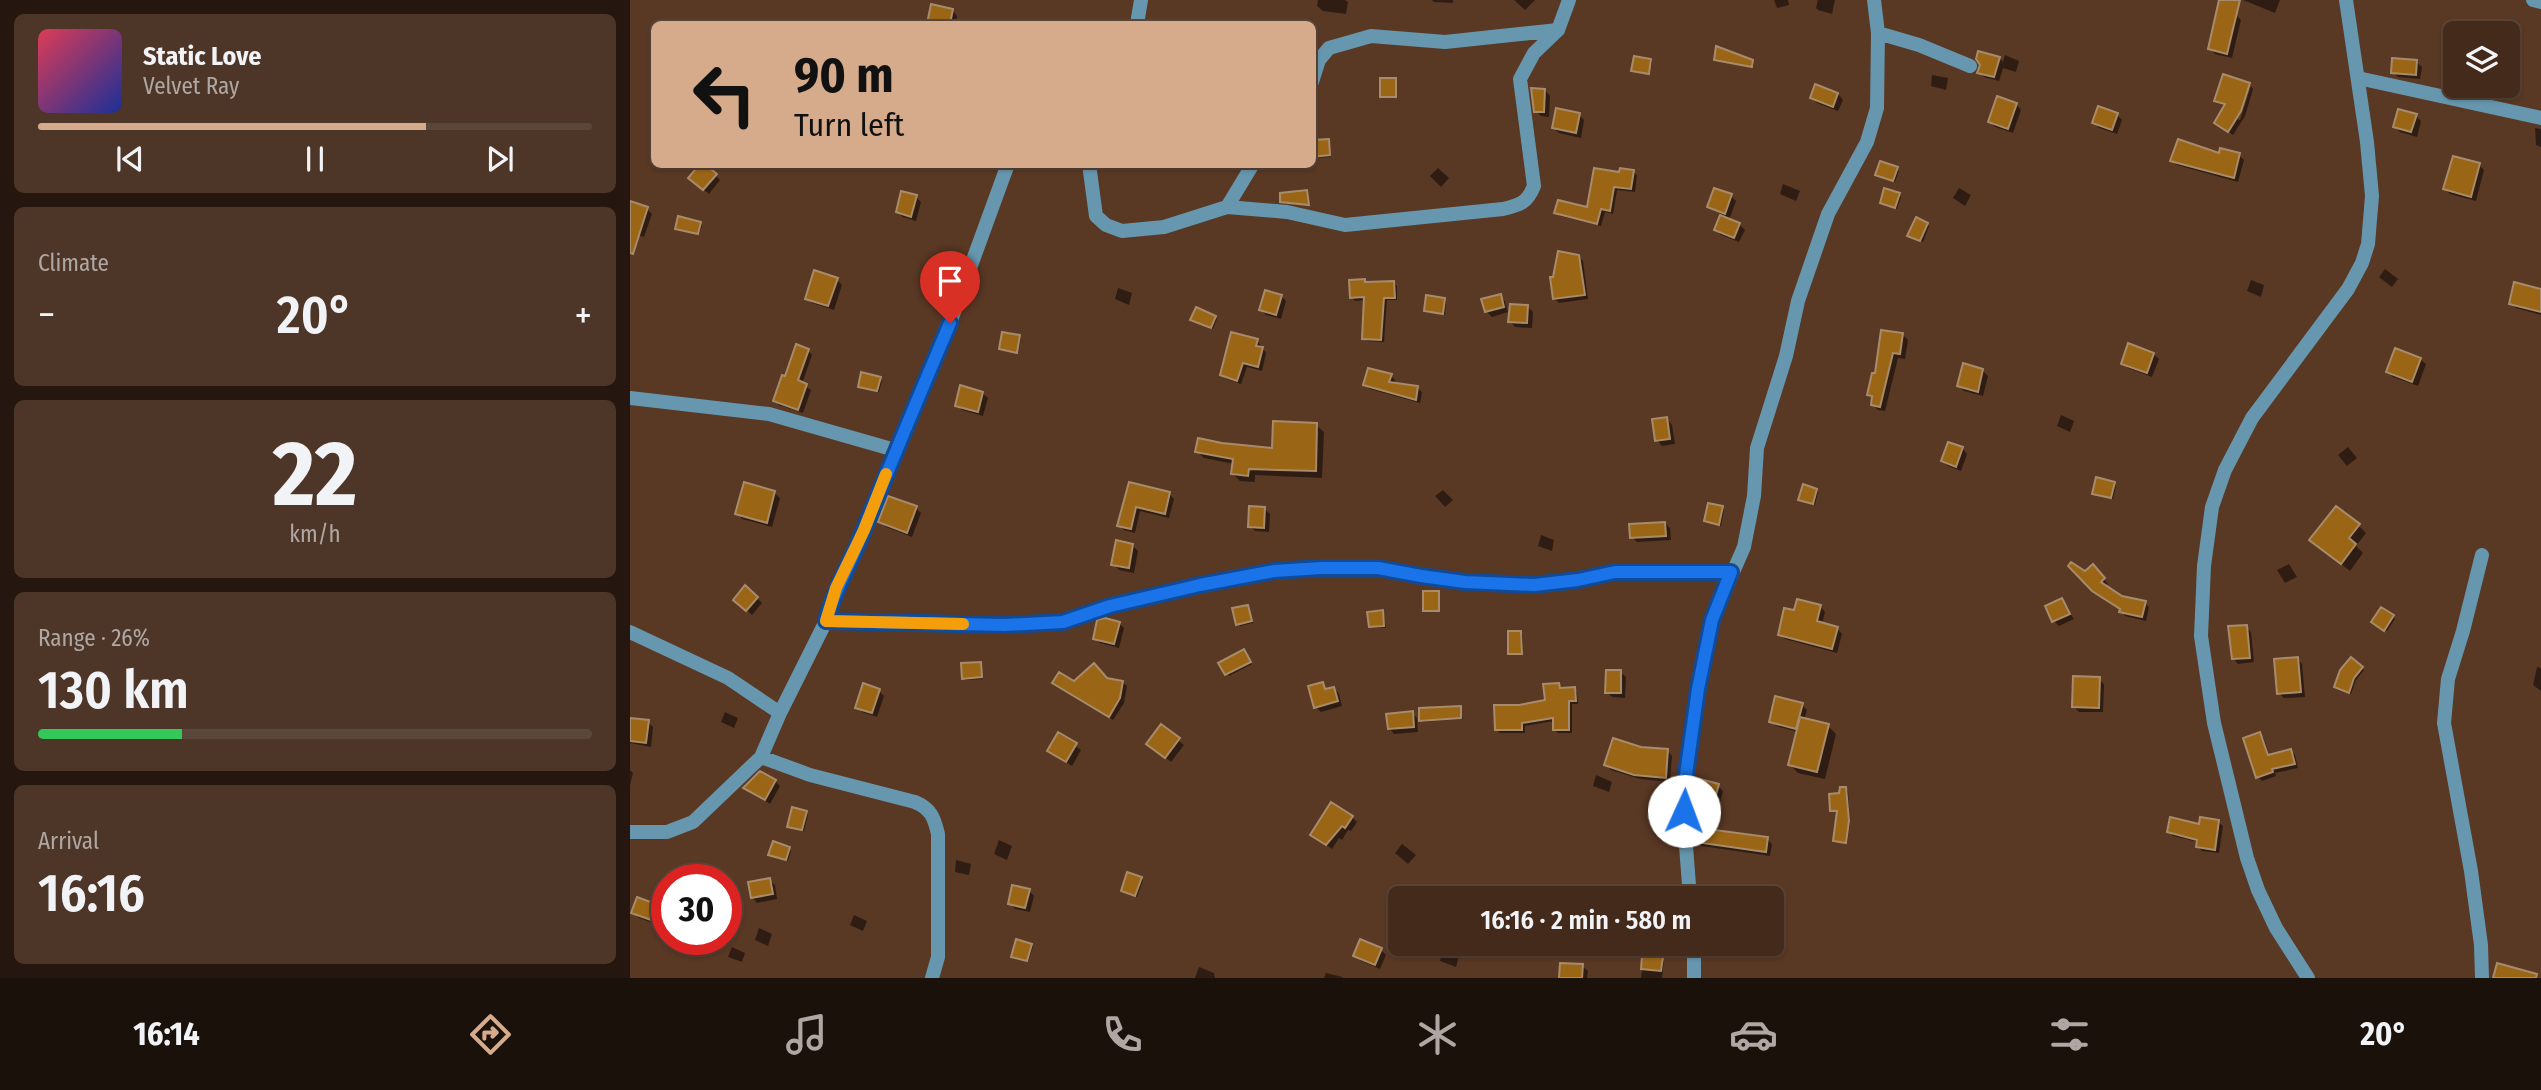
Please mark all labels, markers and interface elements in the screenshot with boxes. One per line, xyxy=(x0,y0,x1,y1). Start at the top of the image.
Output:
map controls xyxy=(2443,21,2520,98)
button: layers xyxy=(2443,21,2520,98)
text: Static Love xyxy=(143,41,261,72)
text: 90 m xyxy=(794,46,894,105)
icon: left xyxy=(679,49,770,140)
text: Velvet Ray xyxy=(143,72,239,100)
text: Turn left xyxy=(794,106,904,144)
icon: previous xyxy=(111,140,149,178)
icon: pause xyxy=(296,140,334,178)
icon: next xyxy=(481,140,519,178)
text: Climate xyxy=(38,249,109,277)
pin xyxy=(920,251,980,323)
icon: arrive xyxy=(931,262,969,300)
text: 20° xyxy=(277,284,353,347)
text: − xyxy=(38,292,55,338)
text: + xyxy=(575,292,592,338)
text: 22 xyxy=(273,420,357,529)
text: km/h xyxy=(289,520,341,548)
text: Range · 26% xyxy=(38,624,150,652)
text: 130 km xyxy=(38,659,189,722)
position arrow xyxy=(1647,774,1721,848)
text: Arrival xyxy=(38,827,99,855)
text: 16:16 xyxy=(38,862,145,925)
speed limit sign: 30 xyxy=(651,864,742,955)
text: 16:16 · 2 min · 580 m xyxy=(1481,905,1692,936)
icon: directions xyxy=(466,1010,515,1059)
icon: music xyxy=(782,1010,831,1059)
icon: phone xyxy=(1098,1010,1147,1059)
icon: climate xyxy=(1413,1010,1462,1059)
icon: car xyxy=(1729,1010,1778,1059)
icon: filters xyxy=(2045,1010,2094,1059)
text: 16:14 xyxy=(133,1015,200,1053)
text: 20° xyxy=(2360,1015,2408,1053)

